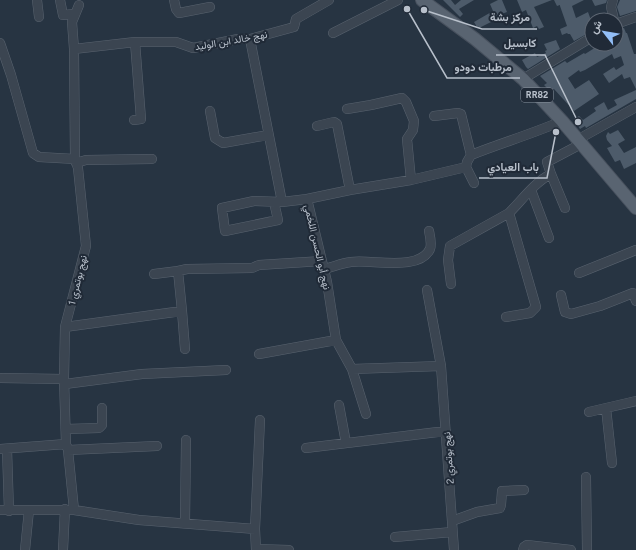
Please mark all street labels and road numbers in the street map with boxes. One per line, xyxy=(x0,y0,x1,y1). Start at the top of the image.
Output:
street label: نهج خالد ابن الوليد xyxy=(194,28,269,53)
road number: RR82 xyxy=(521,88,553,102)
street label: نهج أبو الحسن اللخمي xyxy=(299,203,334,292)
street label: نهج بوتمري 1 xyxy=(65,254,92,307)
street label: نهج بوتمري 2 xyxy=(440,431,459,485)

